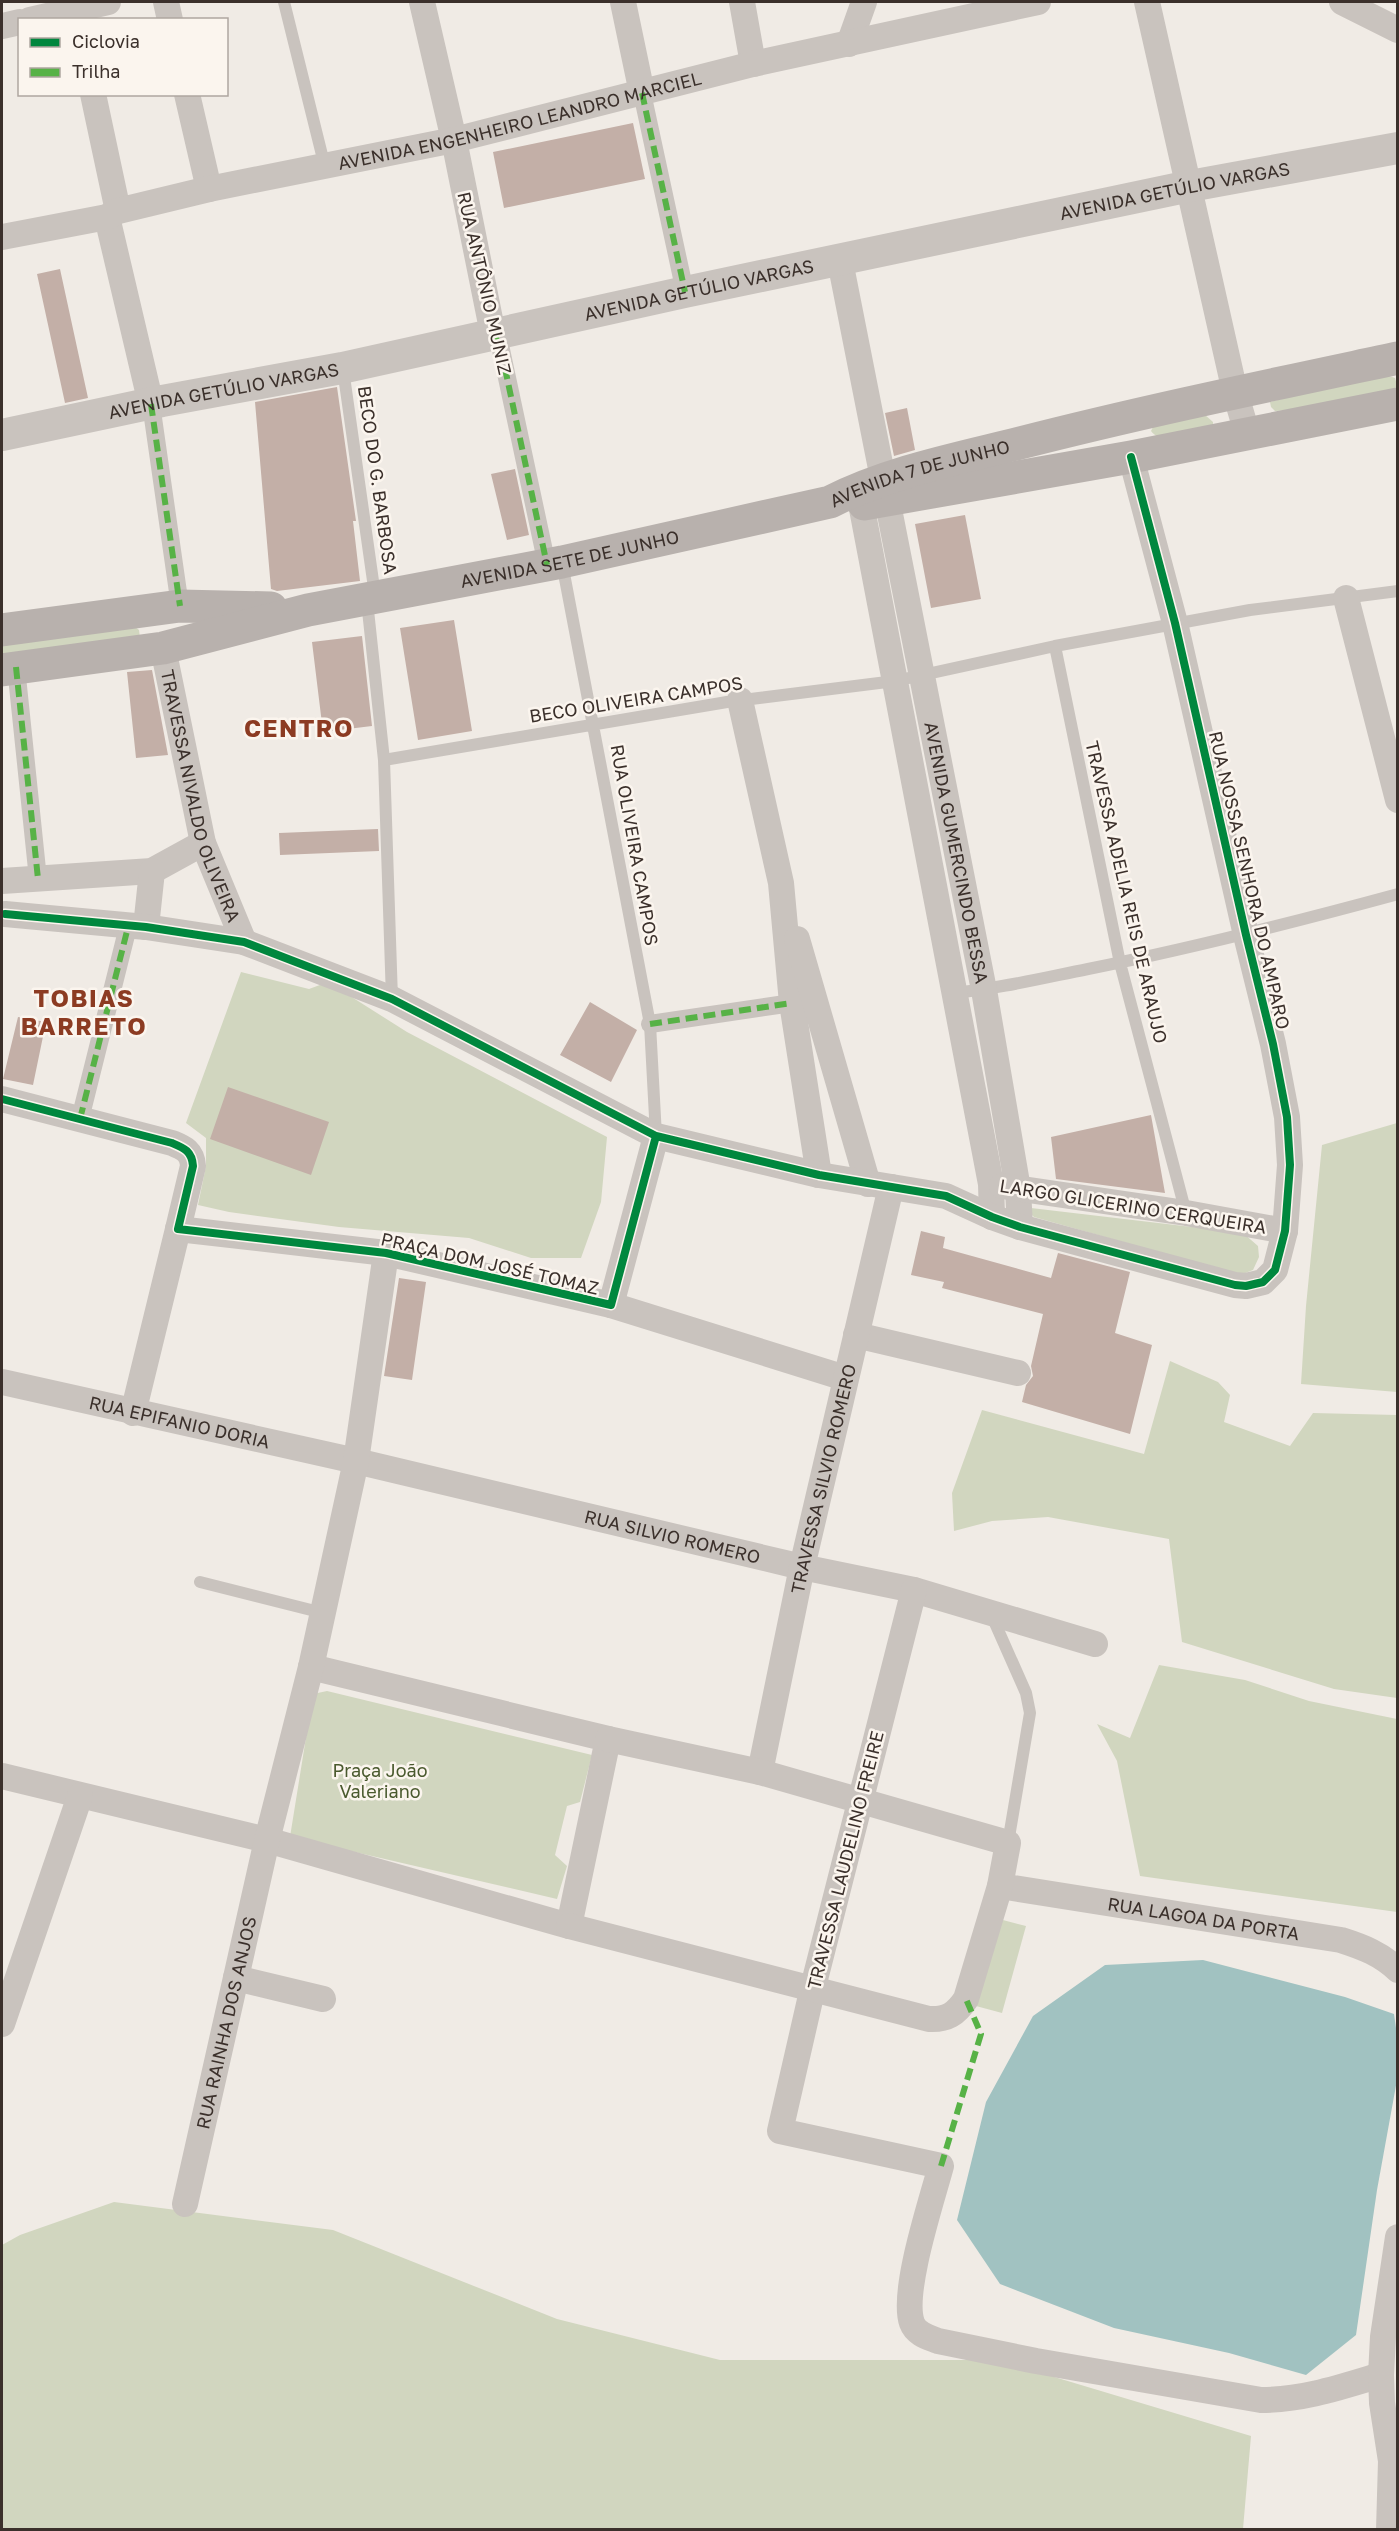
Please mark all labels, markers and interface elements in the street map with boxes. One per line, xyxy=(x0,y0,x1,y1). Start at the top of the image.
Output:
legend xyxy=(18,18,228,96)
text: Ciclovia xyxy=(72,30,140,52)
text: Trilha xyxy=(72,60,120,82)
street label: AVENIDA ENGENHEIRO LEANDRO MARCIEL xyxy=(336,67,703,174)
street label: AVENIDA GETÚLIO VARGAS xyxy=(1058,157,1291,224)
street label: RUA ANTÔNIO MUNIZ xyxy=(453,189,517,377)
street label: AVENIDA GETÚLIO VARGAS xyxy=(582,254,816,325)
street label: AVENIDA GETÚLIO VARGAS xyxy=(106,358,341,423)
street label: BECO DO G. BARBOSA xyxy=(354,384,402,576)
street label: AVENIDA 7 DE JUNHO xyxy=(826,435,1012,512)
street label: AVENIDA SETE DE JUNHO xyxy=(458,525,681,592)
street label: TRAVESSA NIVALDO OLIVEIRA xyxy=(157,668,246,925)
street label: BECO OLIVEIRA CAMPOS xyxy=(528,671,744,727)
district label: CENTRO xyxy=(244,713,354,742)
street label: AVENIDA GUMERCINDO BESSA xyxy=(920,720,993,985)
street label: RUA NOSSA SENHORA DO AMPARO xyxy=(1205,729,1295,1031)
street label: TRAVESSA ADELIA REIS DE ARAUJO xyxy=(1081,739,1173,1045)
street label: RUA OLIVEIRA CAMPOS xyxy=(606,743,664,947)
district label: TOBIAS BARRETO xyxy=(21,983,147,1040)
street label: LARGO GLICERINO CERQUEIRA xyxy=(998,1174,1268,1238)
street label: PRAÇA DOM JOSÉ TOMAZ xyxy=(379,1227,601,1299)
street label: TRAVESSA SILVIO ROMERO xyxy=(786,1362,860,1596)
street label: RUA EPIFANIO DORIA xyxy=(87,1391,272,1452)
street label: RUA SILVIO ROMERO xyxy=(582,1505,763,1568)
street label: TRAVESSA LAUDELINO FREIRE xyxy=(802,1729,888,1991)
park label: Praça João Valeriano xyxy=(332,1759,428,1802)
street label: RUA LAGOA DA PORTA xyxy=(1106,1892,1301,1944)
street label: RUA RAINHA DOS ANJOS xyxy=(191,1914,261,2131)

